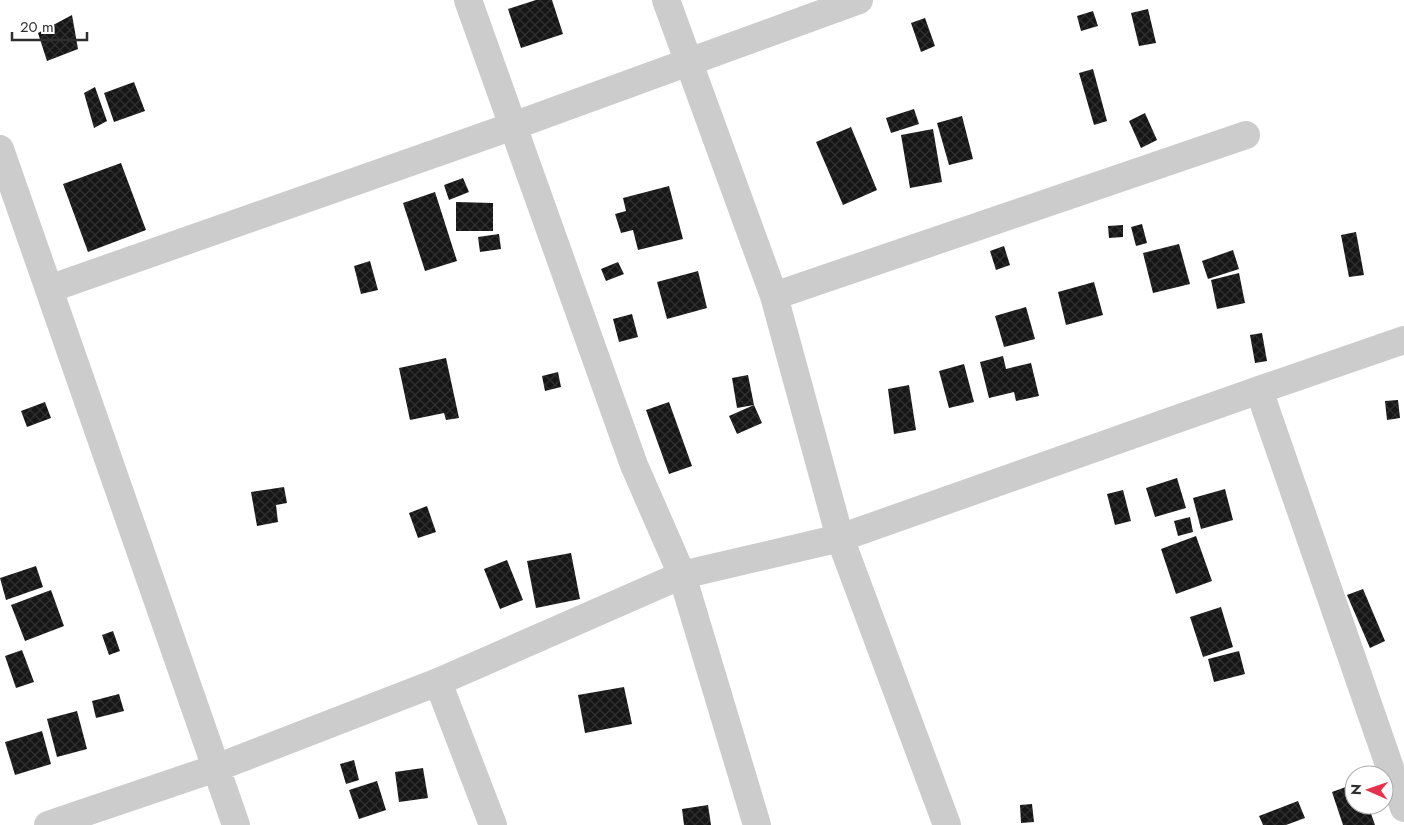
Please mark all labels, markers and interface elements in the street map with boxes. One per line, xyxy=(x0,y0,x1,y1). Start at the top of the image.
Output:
scale bar xyxy=(12,10,88,42)
text: 20 m xyxy=(20,16,54,38)
north arrow xyxy=(1344,765,1394,815)
text: N xyxy=(1346,784,1366,795)

